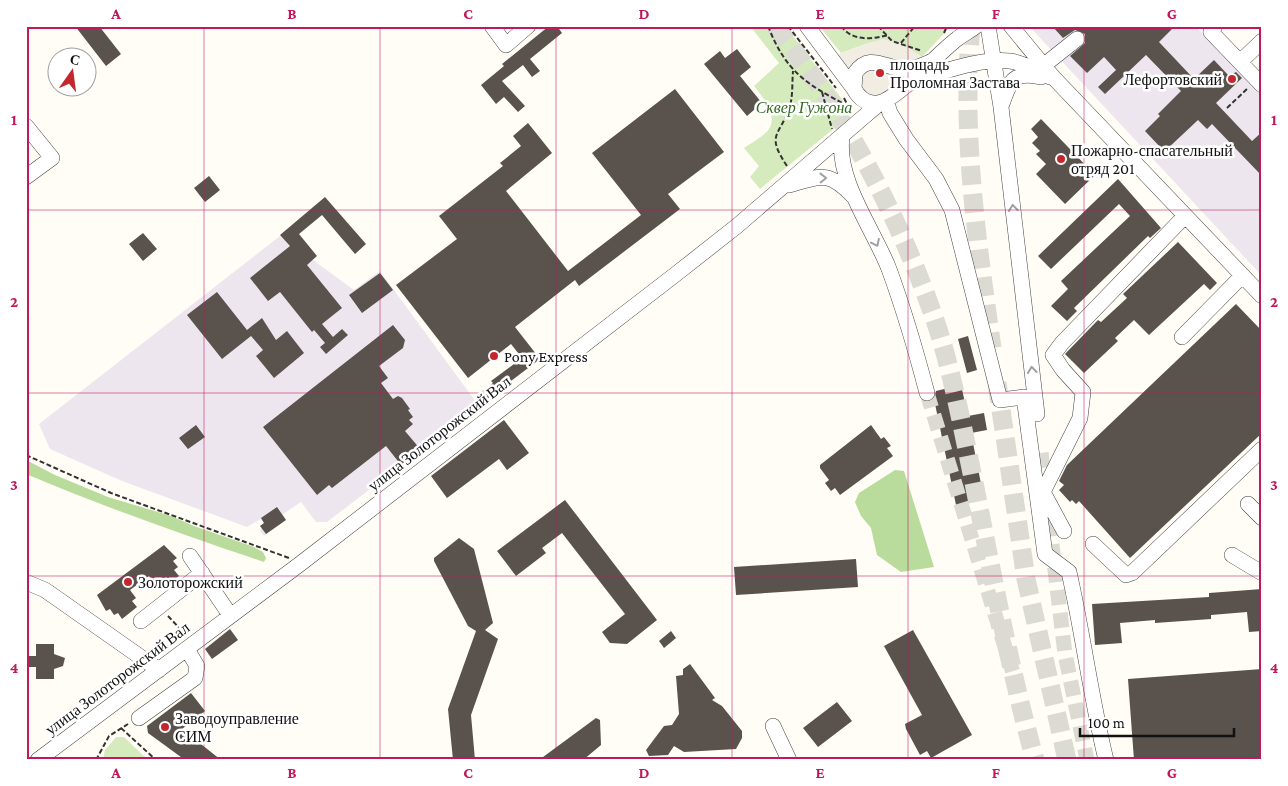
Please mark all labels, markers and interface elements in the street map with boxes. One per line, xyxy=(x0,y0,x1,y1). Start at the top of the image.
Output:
text: A xyxy=(110,5,121,22)
text: B xyxy=(287,5,297,22)
text: C xyxy=(463,5,473,22)
text: D xyxy=(638,5,650,22)
text: E xyxy=(815,5,825,22)
text: F xyxy=(992,5,1001,22)
text: G xyxy=(1167,5,1177,22)
north arrow xyxy=(48,48,98,98)
text: С xyxy=(68,50,82,68)
place label: площадь Проломная Застава xyxy=(890,56,1020,92)
marker: площадь Проломная Застава xyxy=(874,67,886,79)
place label: Лефортовский xyxy=(1124,71,1222,89)
marker: Лефортовский xyxy=(1226,73,1238,85)
park label: Сквер Гужона xyxy=(756,99,852,117)
text: 1 xyxy=(11,111,17,128)
text: 1 xyxy=(1271,111,1277,128)
place label: Пожарно-спасательный отряд 201 xyxy=(1071,142,1233,178)
marker: Пожарно-спасательный отряд 201 xyxy=(1055,153,1067,165)
one-way arrow xyxy=(819,173,827,183)
one-way arrow xyxy=(1008,204,1019,212)
one-way arrow xyxy=(870,238,881,247)
text: 2 xyxy=(10,293,18,310)
text: 2 xyxy=(1270,293,1278,310)
place label: Pony Express xyxy=(504,348,588,366)
marker: Pony Express xyxy=(488,350,500,362)
one-way arrow xyxy=(1027,365,1038,373)
street label: улица Золоторожский Вал xyxy=(365,372,515,495)
text: 3 xyxy=(10,476,18,493)
text: 3 xyxy=(1270,476,1278,493)
place label: Золоторожский xyxy=(138,574,243,592)
marker: Золоторожский xyxy=(122,576,134,588)
street label: улица Золоторожский Вал xyxy=(42,619,193,739)
text: 4 xyxy=(10,659,19,676)
text: 4 xyxy=(1270,659,1279,676)
scale bar xyxy=(1080,706,1234,738)
place label: Заводоуправление СИМ xyxy=(175,710,299,745)
text: 100 m xyxy=(1088,715,1125,731)
marker: Заводоуправление СИМ xyxy=(159,721,171,733)
text: A xyxy=(110,764,121,781)
text: B xyxy=(287,764,297,781)
text: C xyxy=(463,764,473,781)
text: D xyxy=(638,764,650,781)
text: E xyxy=(815,764,825,781)
text: F xyxy=(992,764,1001,781)
text: G xyxy=(1167,764,1177,781)

